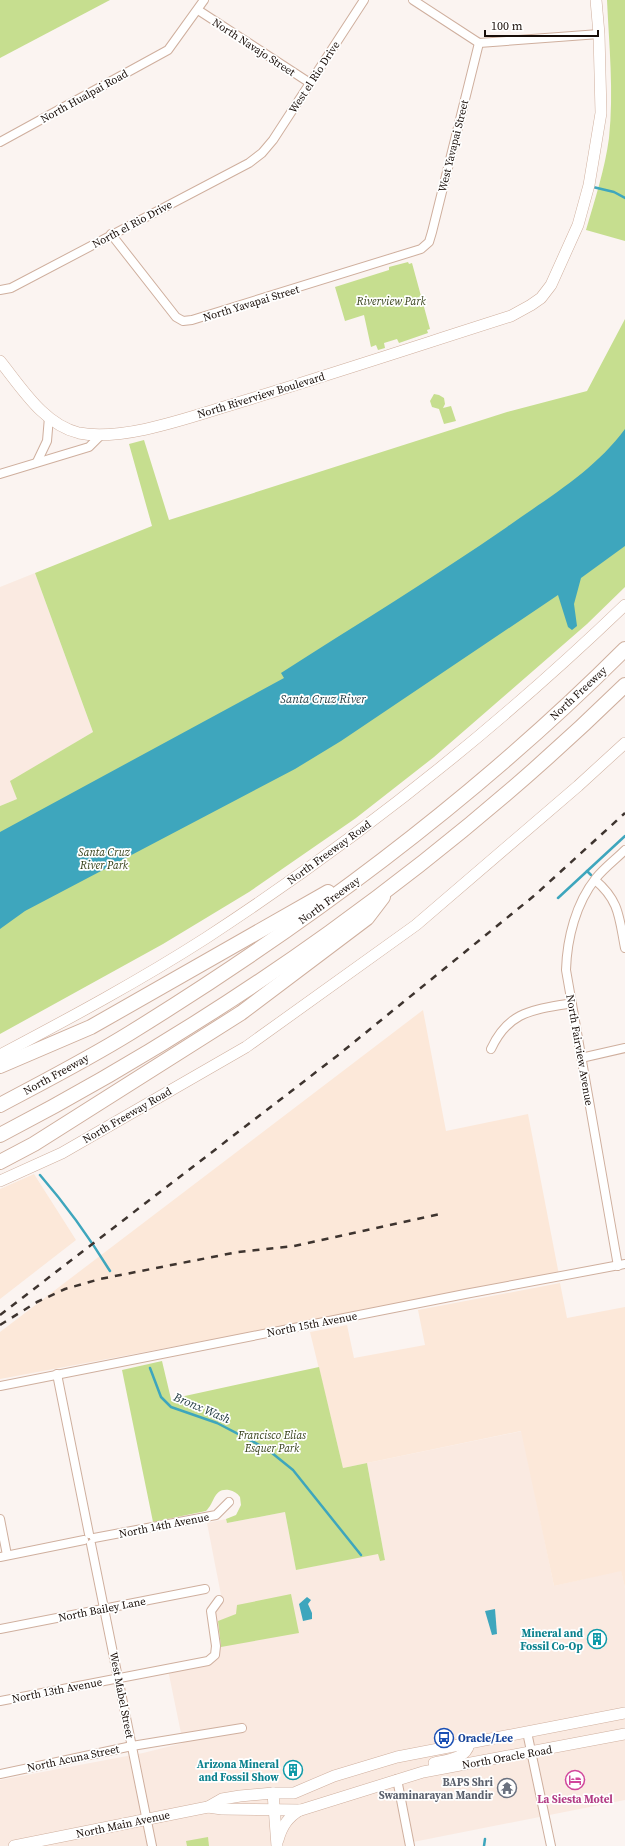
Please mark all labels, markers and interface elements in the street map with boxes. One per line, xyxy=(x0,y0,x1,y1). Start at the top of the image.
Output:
scale bar xyxy=(485,12,598,38)
street label: North Navajo Street xyxy=(209,15,298,80)
text: 100 m xyxy=(491,18,523,34)
street label: West el Rio Drive xyxy=(285,38,344,116)
street label: North Hualpai Road xyxy=(38,66,131,127)
street label: West Yavapai Street xyxy=(435,98,472,194)
street label: North el Rio Drive xyxy=(90,197,175,252)
street label: North Yavapai Street xyxy=(201,282,301,325)
park label: Riverview Park xyxy=(355,294,426,309)
street label: North Riverview Boulevard xyxy=(196,369,327,422)
street label: North Freeway xyxy=(547,663,610,724)
water label: Santa Cruz River xyxy=(280,691,367,707)
street label: North Freeway Road xyxy=(284,816,375,888)
park label: Santa Cruz River Park xyxy=(78,845,131,873)
street label: North Freeway xyxy=(295,873,363,928)
street label: North Fairview Avenue xyxy=(562,993,597,1107)
street label: North Freeway xyxy=(21,1050,92,1099)
street label: North Freeway Road xyxy=(80,1083,175,1147)
street label: North 15th Avenue xyxy=(266,1308,359,1341)
water label: Bronx Wash xyxy=(170,1388,233,1427)
park label: Francisco Elias Esquer Park xyxy=(237,1428,306,1456)
street label: North 14th Avenue xyxy=(118,1509,211,1542)
street label: North Bailey Lane xyxy=(57,1594,147,1625)
place label: Mineral and Fossil Co-Op xyxy=(520,1626,583,1654)
building icon: Mineral and Fossil Co-Op xyxy=(586,1628,608,1650)
street label: West Mabel Street xyxy=(106,1651,137,1740)
street label: North 13th Avenue xyxy=(11,1674,104,1707)
bus stop icon: Oracle/Lee xyxy=(433,1727,455,1749)
place label: Oracle/Lee xyxy=(458,1731,513,1746)
street label: North Acuna Street xyxy=(26,1741,121,1776)
street label: North Oracle Road xyxy=(461,1742,554,1773)
place label: Arizona Mineral and Fossil Show xyxy=(197,1757,279,1785)
building icon: Arizona Mineral and Fossil Show xyxy=(282,1759,304,1781)
hotel icon: La Siesta Motel xyxy=(564,1769,586,1791)
place label: BAPS Shri Swaminarayan Mandir xyxy=(379,1775,494,1803)
temple icon: BAPS Shri Swaminarayan Mandir xyxy=(496,1777,518,1799)
place label: La Siesta Motel xyxy=(537,1792,613,1807)
street label: North Main Avenue xyxy=(75,1807,172,1842)

